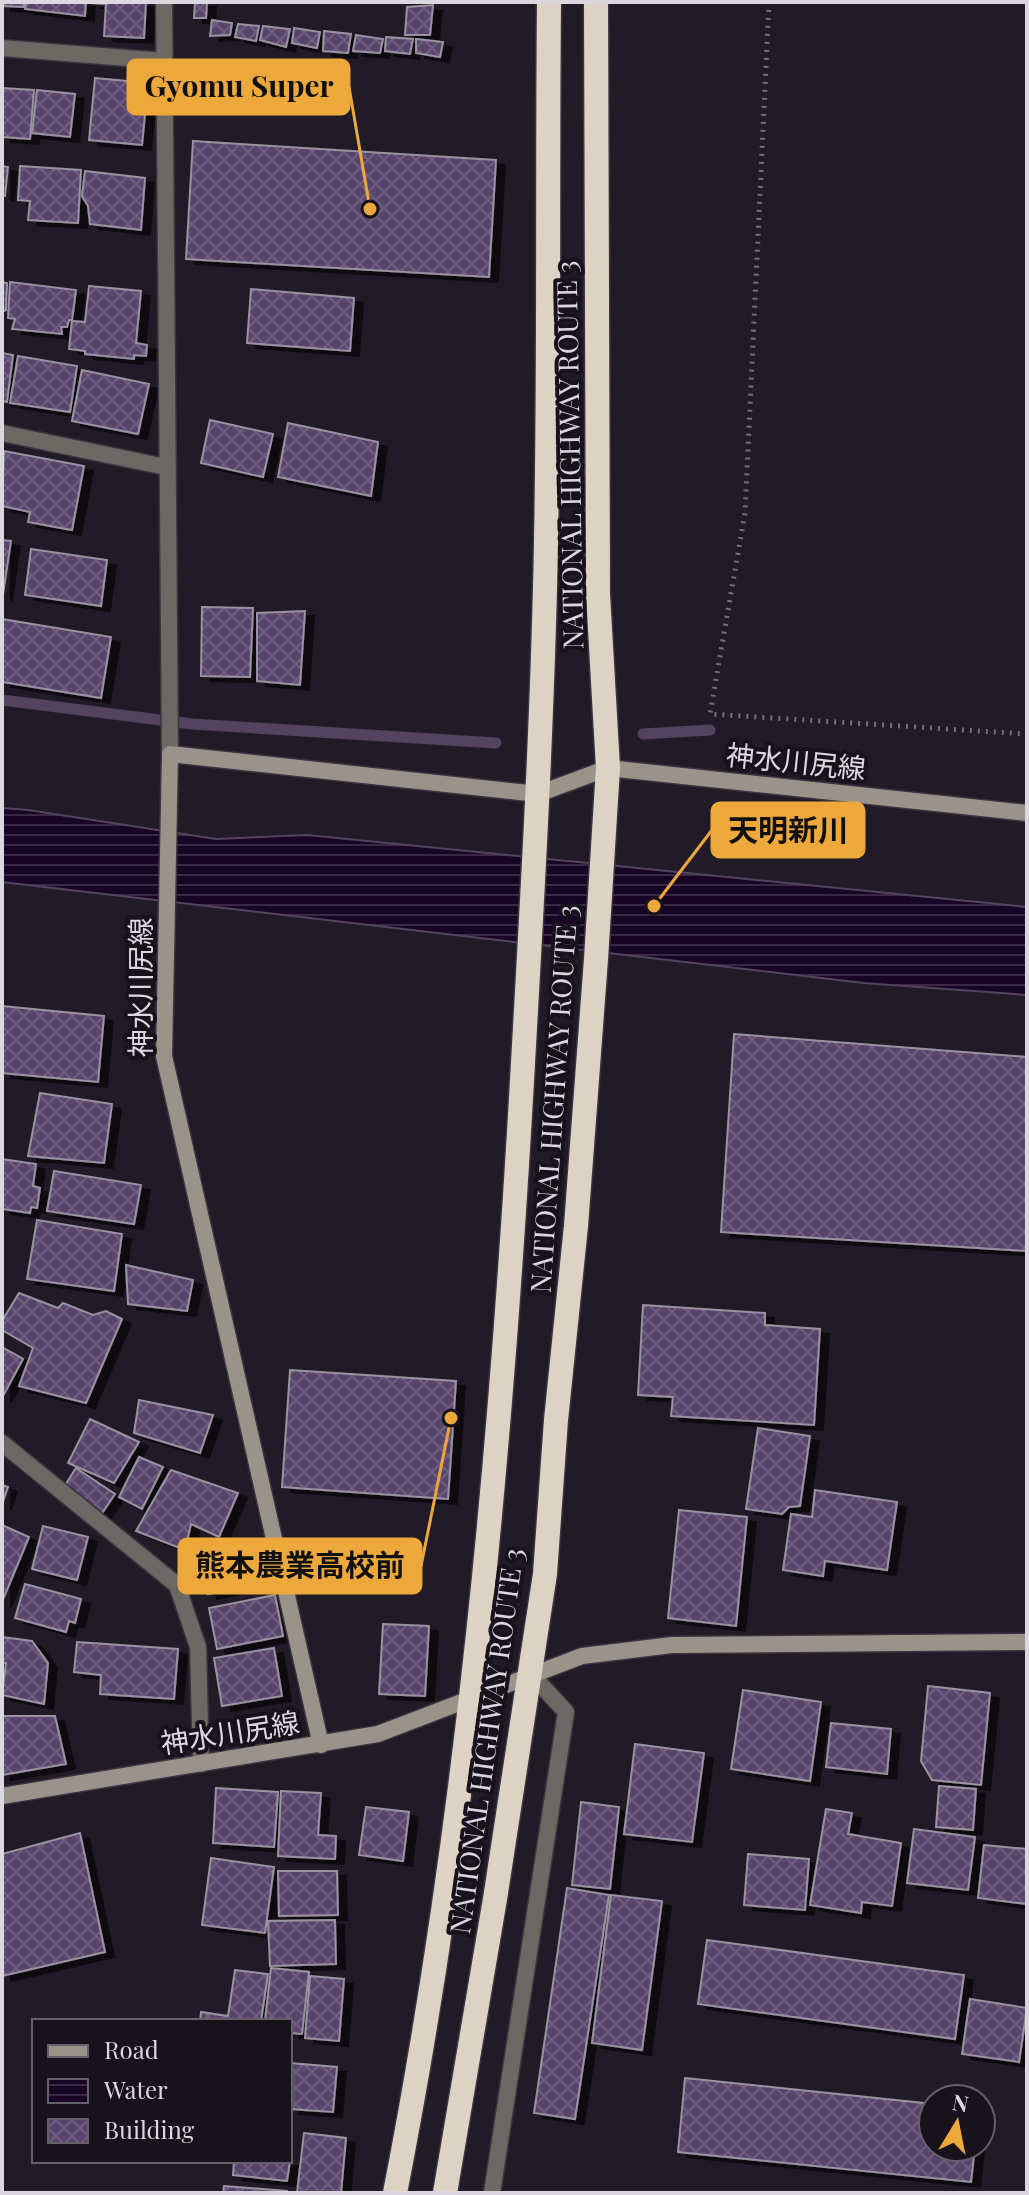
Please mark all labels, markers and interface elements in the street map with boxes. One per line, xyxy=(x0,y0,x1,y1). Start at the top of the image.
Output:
callout: Gyomu Super xyxy=(128,60,349,114)
text: Gyomu Super xyxy=(145,65,333,105)
street label: NATIONAL HIGHWAY ROUTE 3 xyxy=(547,260,590,650)
street label: 神水川尻線 xyxy=(725,735,868,786)
callout: 天明新川 xyxy=(712,803,864,857)
text: 天明新川 xyxy=(728,809,848,849)
street label: NATIONAL HIGHWAY ROUTE 3 xyxy=(520,904,585,1294)
street label: 神水川尻線 xyxy=(121,917,158,1057)
callout: 熊本農業高校前 xyxy=(179,1539,421,1593)
text: 熊本農業高校前 xyxy=(195,1544,405,1584)
street label: NATIONAL HIGHWAY ROUTE 3 xyxy=(440,1546,531,1936)
street label: 神水川尻線 xyxy=(158,1702,302,1761)
legend xyxy=(32,2019,292,2163)
text: Road xyxy=(104,2033,159,2065)
text: Water xyxy=(103,2073,168,2105)
north arrow xyxy=(917,2083,997,2163)
text: N xyxy=(950,2086,971,2118)
text: Building xyxy=(104,2113,195,2145)

